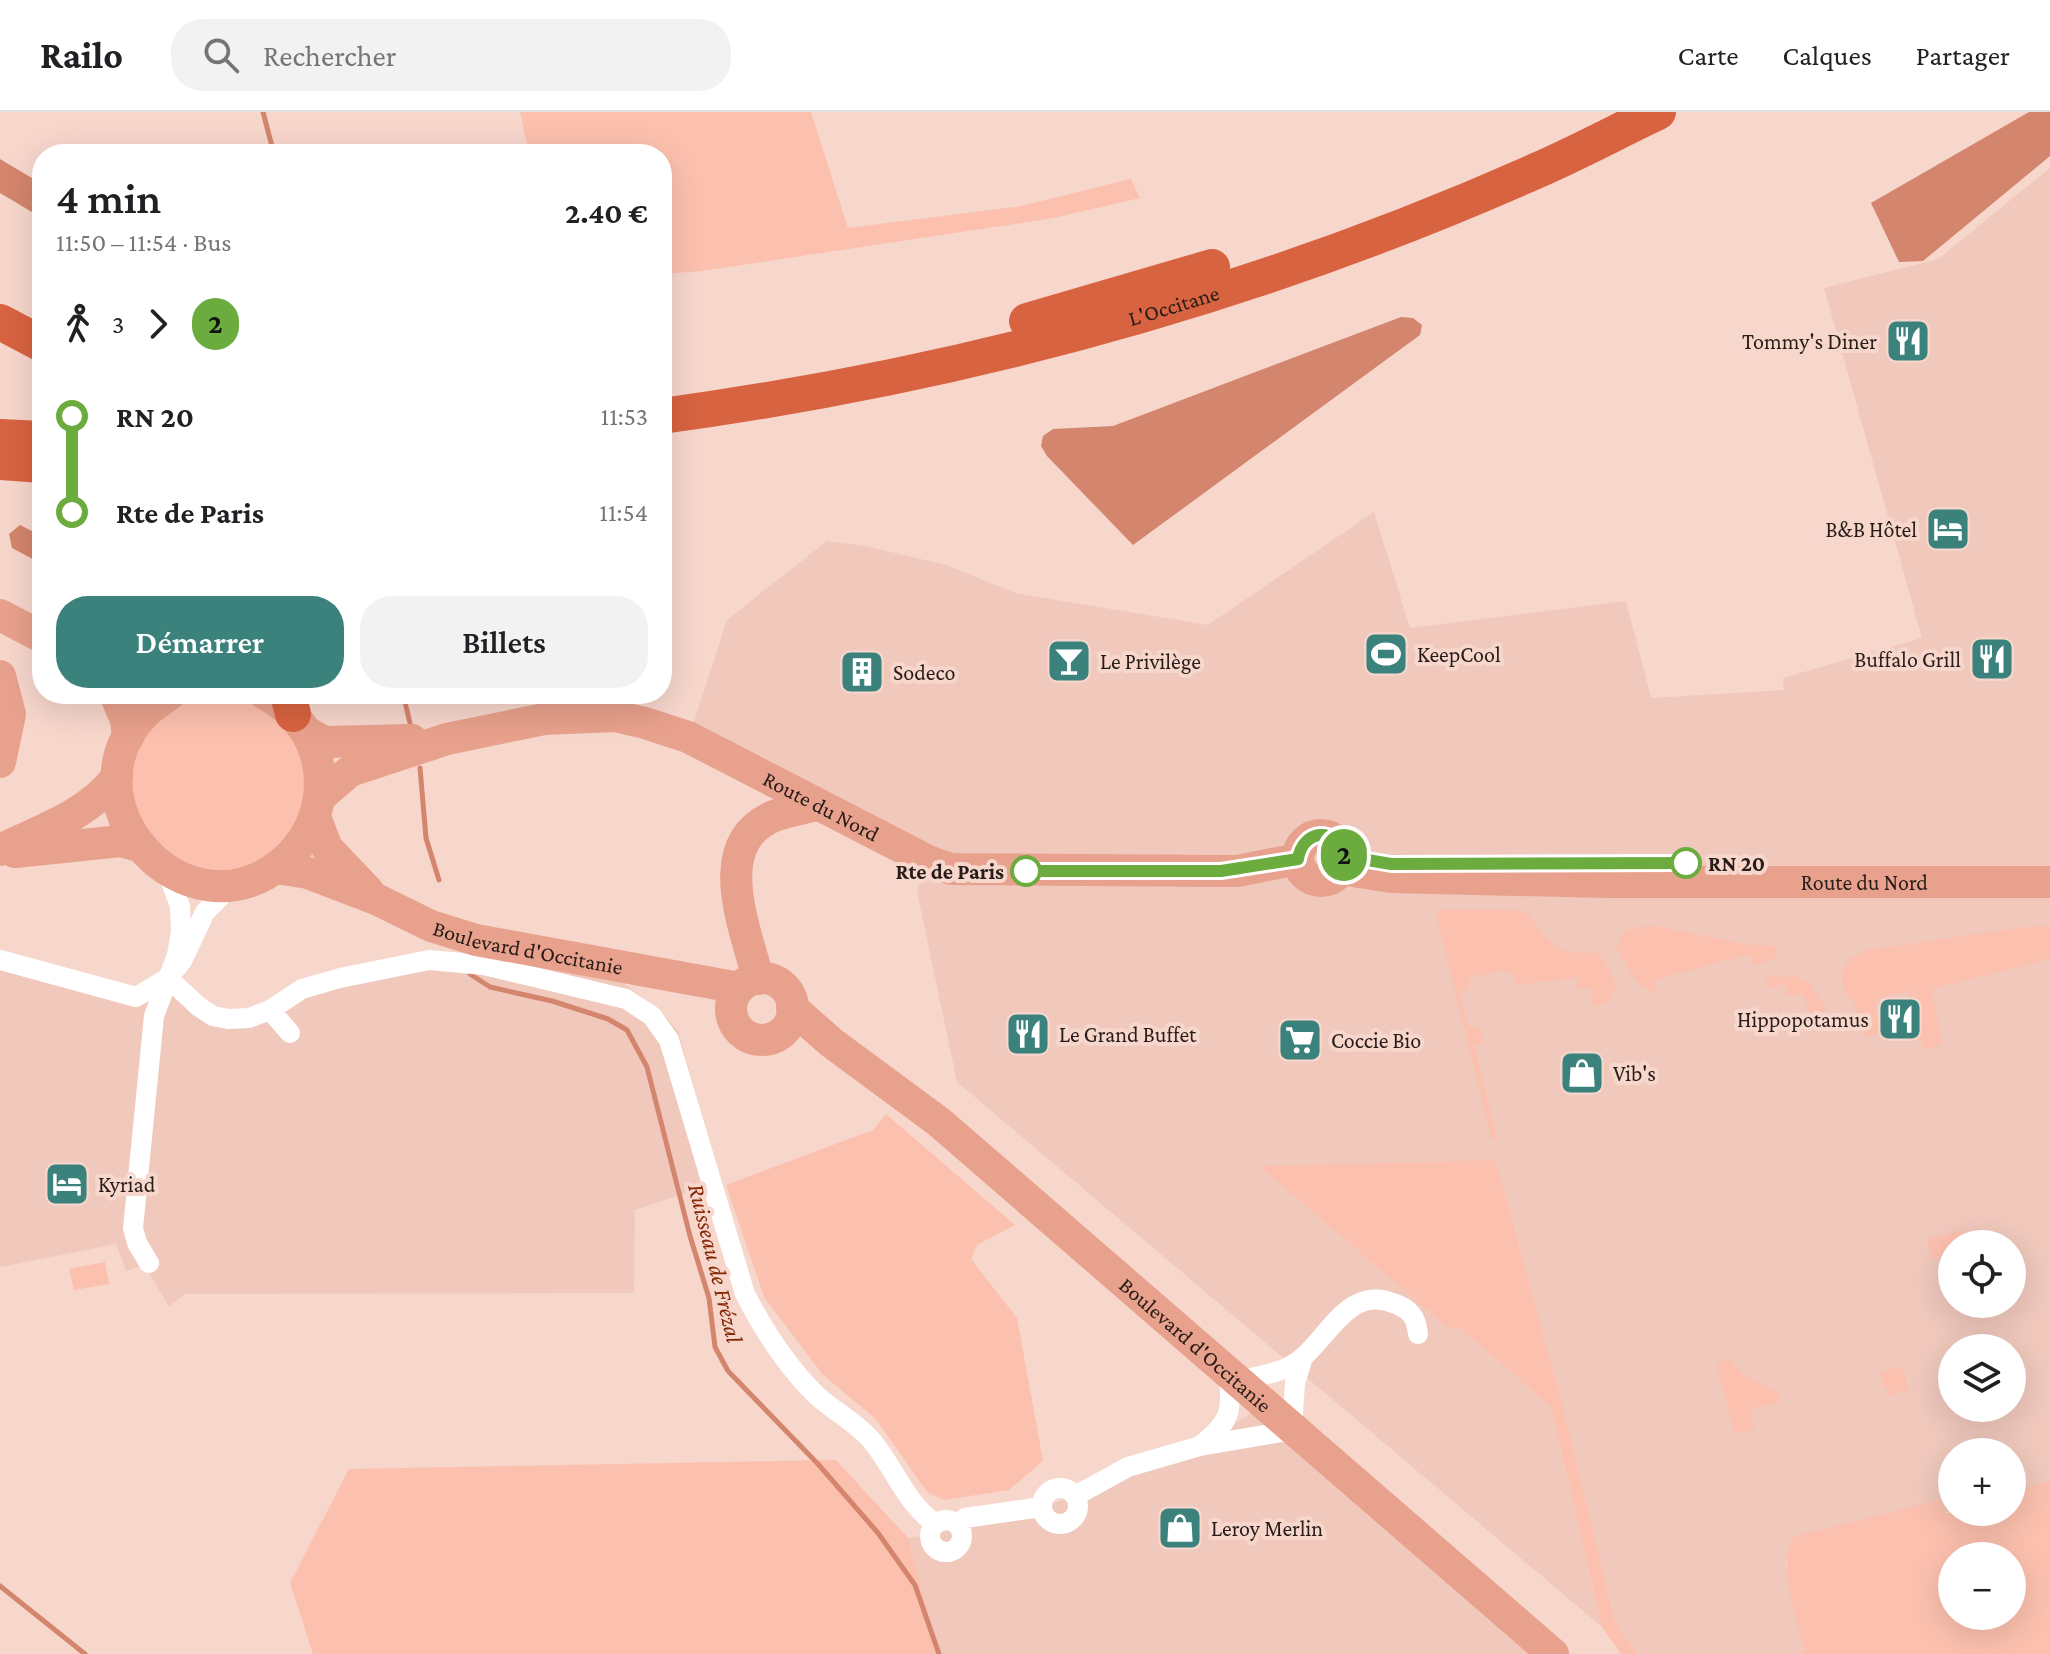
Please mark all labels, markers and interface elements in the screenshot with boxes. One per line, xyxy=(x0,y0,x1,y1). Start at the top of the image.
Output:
search box xyxy=(171,19,731,91)
icon: search xyxy=(199,33,243,77)
text: Railo xyxy=(40,34,123,76)
text: Rechercher xyxy=(263,39,396,72)
text: Carte xyxy=(1678,40,1739,71)
text: Calques xyxy=(1783,40,1872,71)
text: Partager xyxy=(1916,40,2010,71)
text: 4 min xyxy=(56,174,161,222)
text: 2.40 € xyxy=(565,196,648,229)
text: 11:50 – 11:54 · Bus xyxy=(56,228,232,257)
street label: L'Occitane xyxy=(1125,280,1222,330)
icon: walk xyxy=(56,302,100,346)
icon: forward xyxy=(136,302,180,346)
text: 2 xyxy=(208,308,223,339)
text: 3 xyxy=(112,310,124,339)
restaurant icon: Tommy's Diner xyxy=(1884,317,1932,365)
place label: Tommy's Diner xyxy=(1742,329,1877,354)
text: RN 20 xyxy=(116,400,194,433)
text: 11:53 xyxy=(601,402,648,431)
text: Rte de Paris xyxy=(116,496,264,529)
text: 11:54 xyxy=(599,498,648,527)
hotel icon: B&B Hôtel xyxy=(1924,505,1972,553)
place label: B&B Hôtel xyxy=(1826,517,1917,542)
button: Démarrer xyxy=(56,596,344,688)
button: Billets xyxy=(360,596,648,688)
sports icon: KeepCool xyxy=(1362,630,1410,678)
restaurant icon: Buffalo Grill xyxy=(1968,635,2016,683)
bar icon: Le Privilège xyxy=(1045,637,1093,685)
place label: KeepCool xyxy=(1417,642,1501,667)
place label: Buffalo Grill xyxy=(1854,647,1961,672)
building icon: Sodeco xyxy=(838,648,886,696)
place label: Le Privilège xyxy=(1100,649,1201,674)
place label: Sodeco xyxy=(893,660,955,685)
street label: Route du Nord xyxy=(759,766,884,846)
line badge: 2 xyxy=(1318,829,1370,881)
text: 2 xyxy=(1337,839,1351,870)
marker: RN 20 xyxy=(1671,848,1701,878)
place label: RN 20 xyxy=(1708,851,1765,876)
marker: Rte de Paris xyxy=(1011,856,1041,886)
place label: Rte de Paris xyxy=(896,859,1004,884)
street label: Route du Nord xyxy=(1801,870,1928,895)
street label: Boulevard d'Occitanie xyxy=(430,915,625,979)
restaurant icon: Hippopotamus xyxy=(1876,995,1924,1043)
place label: Hippopotamus xyxy=(1737,1007,1869,1032)
restaurant icon: Le Grand Buffet xyxy=(1004,1010,1052,1058)
supermarket icon: Coccie Bio xyxy=(1276,1016,1324,1064)
place label: Le Grand Buffet xyxy=(1059,1022,1197,1047)
place label: Coccie Bio xyxy=(1331,1028,1421,1053)
shop icon: Vib's xyxy=(1558,1049,1606,1097)
place label: Vib's xyxy=(1613,1061,1656,1086)
hotel icon: Kyriad xyxy=(43,1160,91,1208)
place label: Kyriad xyxy=(98,1172,156,1197)
water label: Ruisseau de Frézal xyxy=(683,1181,749,1347)
map controls xyxy=(1938,1230,2026,1630)
button: locate xyxy=(1938,1230,2026,1318)
street label: Boulevard d'Occitanie xyxy=(1115,1272,1277,1417)
button: layers xyxy=(1938,1334,2026,1422)
button: + xyxy=(1938,1438,2026,1526)
shop icon: Leroy Merlin xyxy=(1156,1504,1204,1552)
place label: Leroy Merlin xyxy=(1211,1516,1323,1541)
button: − xyxy=(1938,1542,2026,1630)

